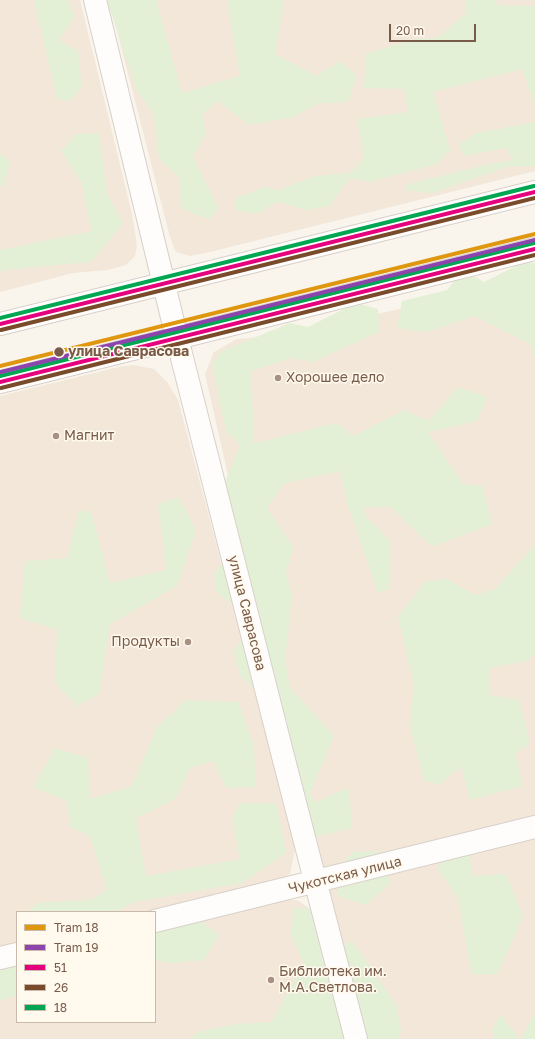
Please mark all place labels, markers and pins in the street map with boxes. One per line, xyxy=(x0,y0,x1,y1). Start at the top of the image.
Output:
place label: улица Саврасова xyxy=(68,344,189,360)
marker: улица Саврасова xyxy=(52,345,66,359)
place label: Хорошее дело xyxy=(286,370,384,386)
marker: Хорошее дело xyxy=(273,373,283,383)
place label: Магнит xyxy=(64,428,114,444)
marker: Магнит xyxy=(51,431,61,441)
place label: Продукты xyxy=(111,634,180,650)
marker: Продукты xyxy=(183,637,193,647)
place label: Библиотека им. М.А.Светлова. xyxy=(279,964,387,996)
marker: Библиотека им. М.А.Светлова. xyxy=(266,975,276,985)

